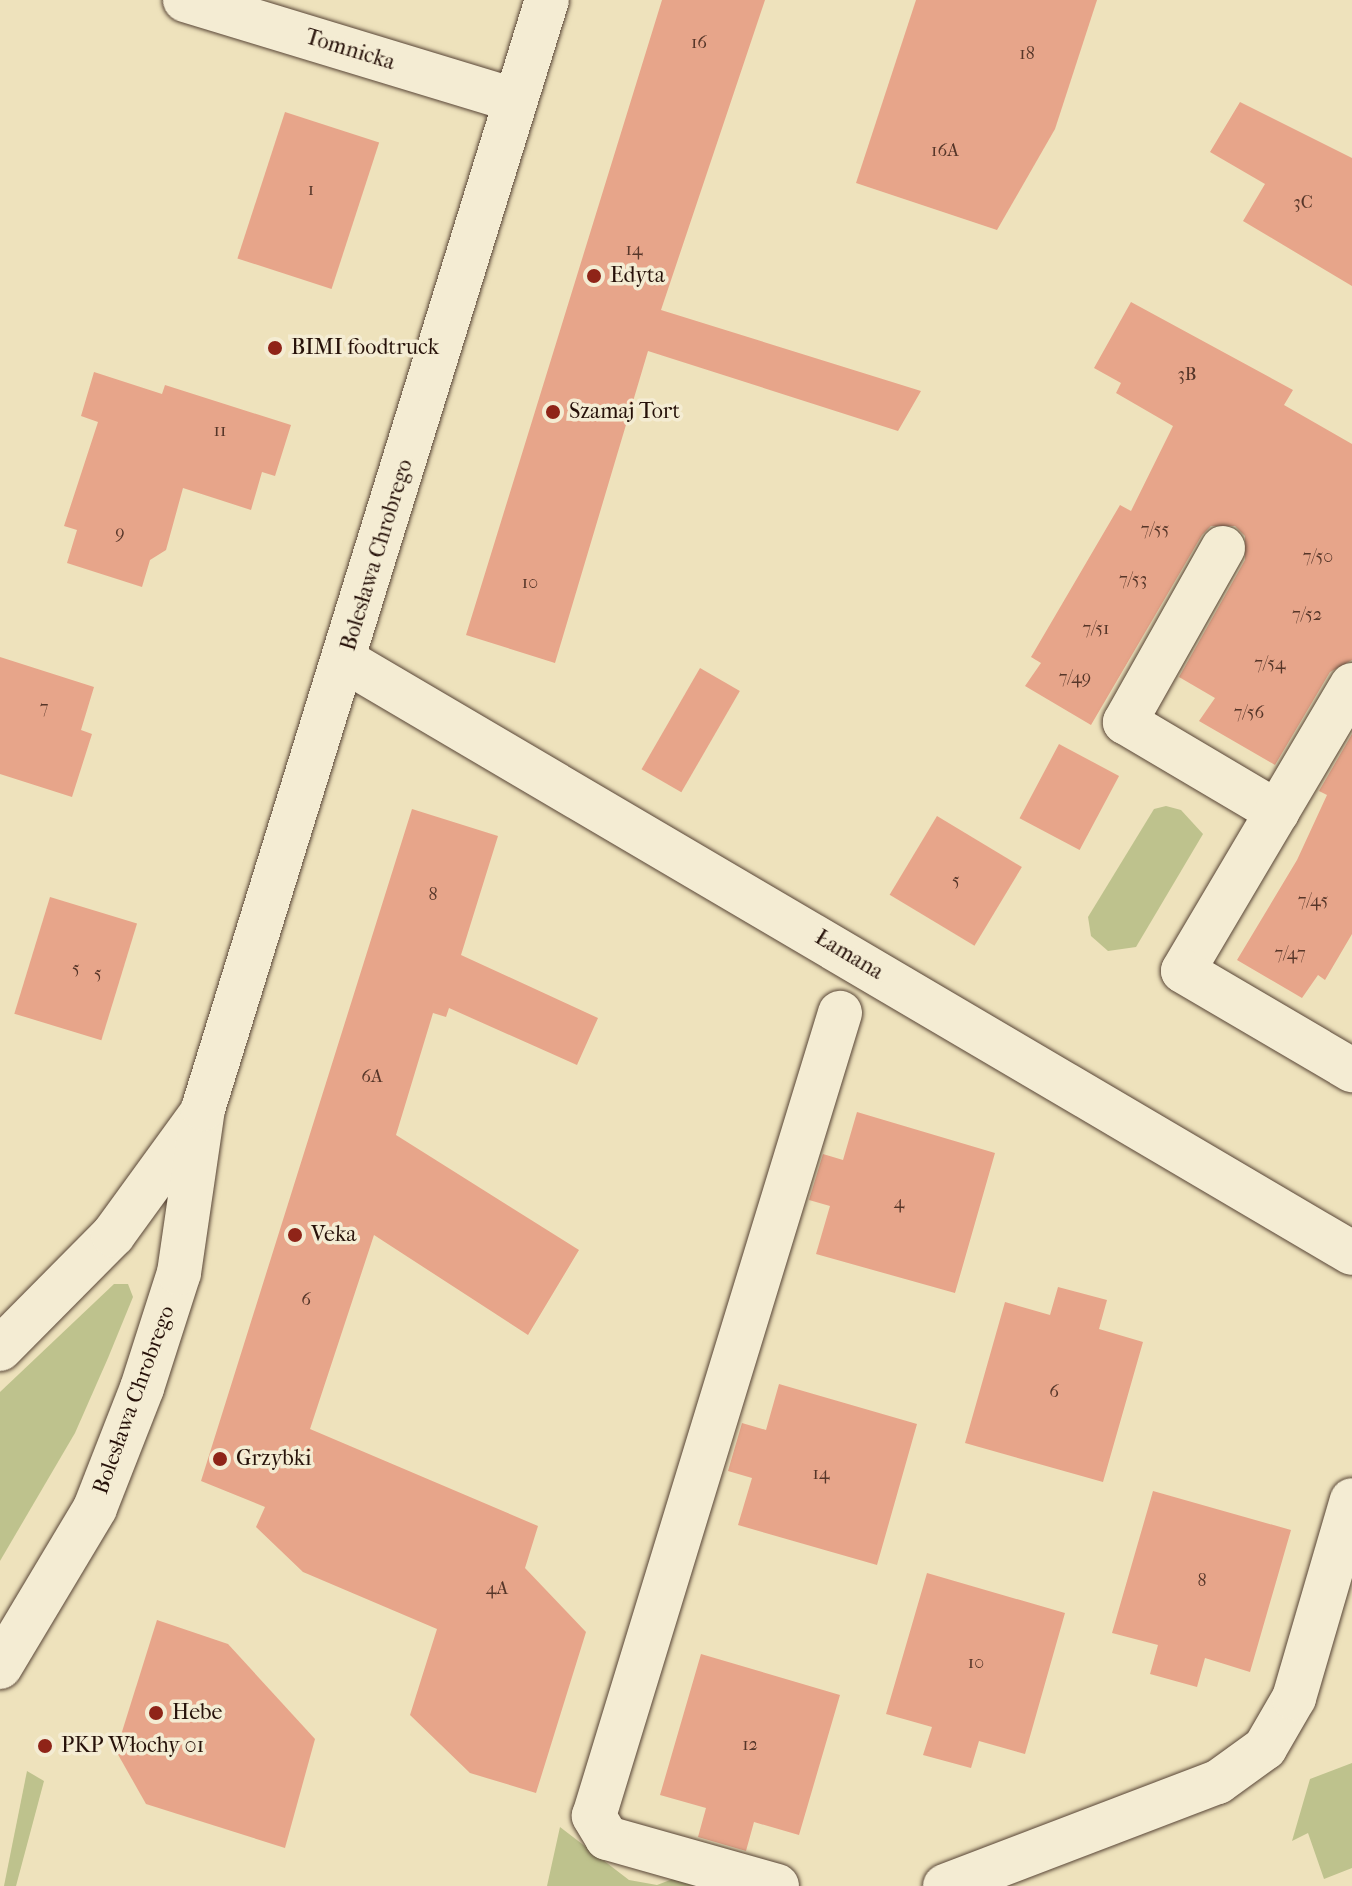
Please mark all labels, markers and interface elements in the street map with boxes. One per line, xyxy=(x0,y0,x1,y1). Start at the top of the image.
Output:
street label: Tomnicka xyxy=(302,24,398,76)
house number: 16 xyxy=(691,32,707,54)
house number: 18 xyxy=(1019,43,1035,65)
house number: 16A xyxy=(931,140,959,162)
house number: 1 xyxy=(308,179,314,201)
house number: 3C xyxy=(1293,192,1313,214)
house number: 14 xyxy=(625,239,643,261)
place label: Edyta xyxy=(610,263,665,289)
marker: Edyta xyxy=(585,267,603,285)
place label: BIMI foodtruck xyxy=(291,335,439,361)
marker: BIMI foodtruck xyxy=(266,339,284,357)
house number: 3B xyxy=(1177,364,1197,386)
place label: Szamaj Tort xyxy=(569,399,680,425)
marker: Szamaj Tort xyxy=(544,403,562,421)
house number: 11 xyxy=(214,420,226,442)
street label: Bolesława Chrobrego xyxy=(335,456,419,654)
house number: 7/55 xyxy=(1141,519,1169,541)
house number: 9 xyxy=(115,522,125,544)
house number: 7/50 xyxy=(1303,546,1333,568)
house number: 7/53 xyxy=(1119,569,1147,591)
house number: 10 xyxy=(522,572,538,594)
house number: 7/52 xyxy=(1292,604,1322,626)
house number: 7/51 xyxy=(1082,618,1110,640)
house number: 7/54 xyxy=(1254,653,1286,675)
house number: 7/49 xyxy=(1059,667,1091,689)
house number: 7 xyxy=(40,697,48,719)
house number: 7/56 xyxy=(1234,702,1264,724)
house number: 5 xyxy=(952,870,960,892)
house number: 8 xyxy=(428,884,438,906)
house number: 7/45 xyxy=(1298,890,1328,912)
street label: Łamana xyxy=(810,924,888,986)
house number: 7/47 xyxy=(1274,943,1306,965)
house number: 5 xyxy=(72,958,80,980)
house number: 5 xyxy=(94,963,102,985)
house number: 6A xyxy=(361,1066,383,1088)
house number: 4 xyxy=(894,1192,904,1214)
place label: Veka xyxy=(311,1222,356,1248)
marker: Veka xyxy=(286,1226,304,1244)
house number: 6 xyxy=(301,1289,311,1311)
street label: Bolesława Chrobrego xyxy=(88,1302,180,1498)
house number: 6 xyxy=(1049,1381,1059,1403)
place label: Grzybki xyxy=(236,1446,312,1472)
marker: Grzybki xyxy=(211,1450,229,1468)
house number: 14 xyxy=(812,1463,830,1485)
house number: 8 xyxy=(1197,1570,1207,1592)
house number: 4A xyxy=(486,1578,508,1600)
house number: 10 xyxy=(968,1652,984,1674)
place label: Hebe xyxy=(172,1700,222,1726)
marker: Hebe xyxy=(147,1704,165,1722)
place label: PKP Włochy 01 xyxy=(61,1733,204,1759)
house number: 12 xyxy=(742,1734,758,1756)
marker: PKP Włochy 01 xyxy=(36,1737,54,1755)

